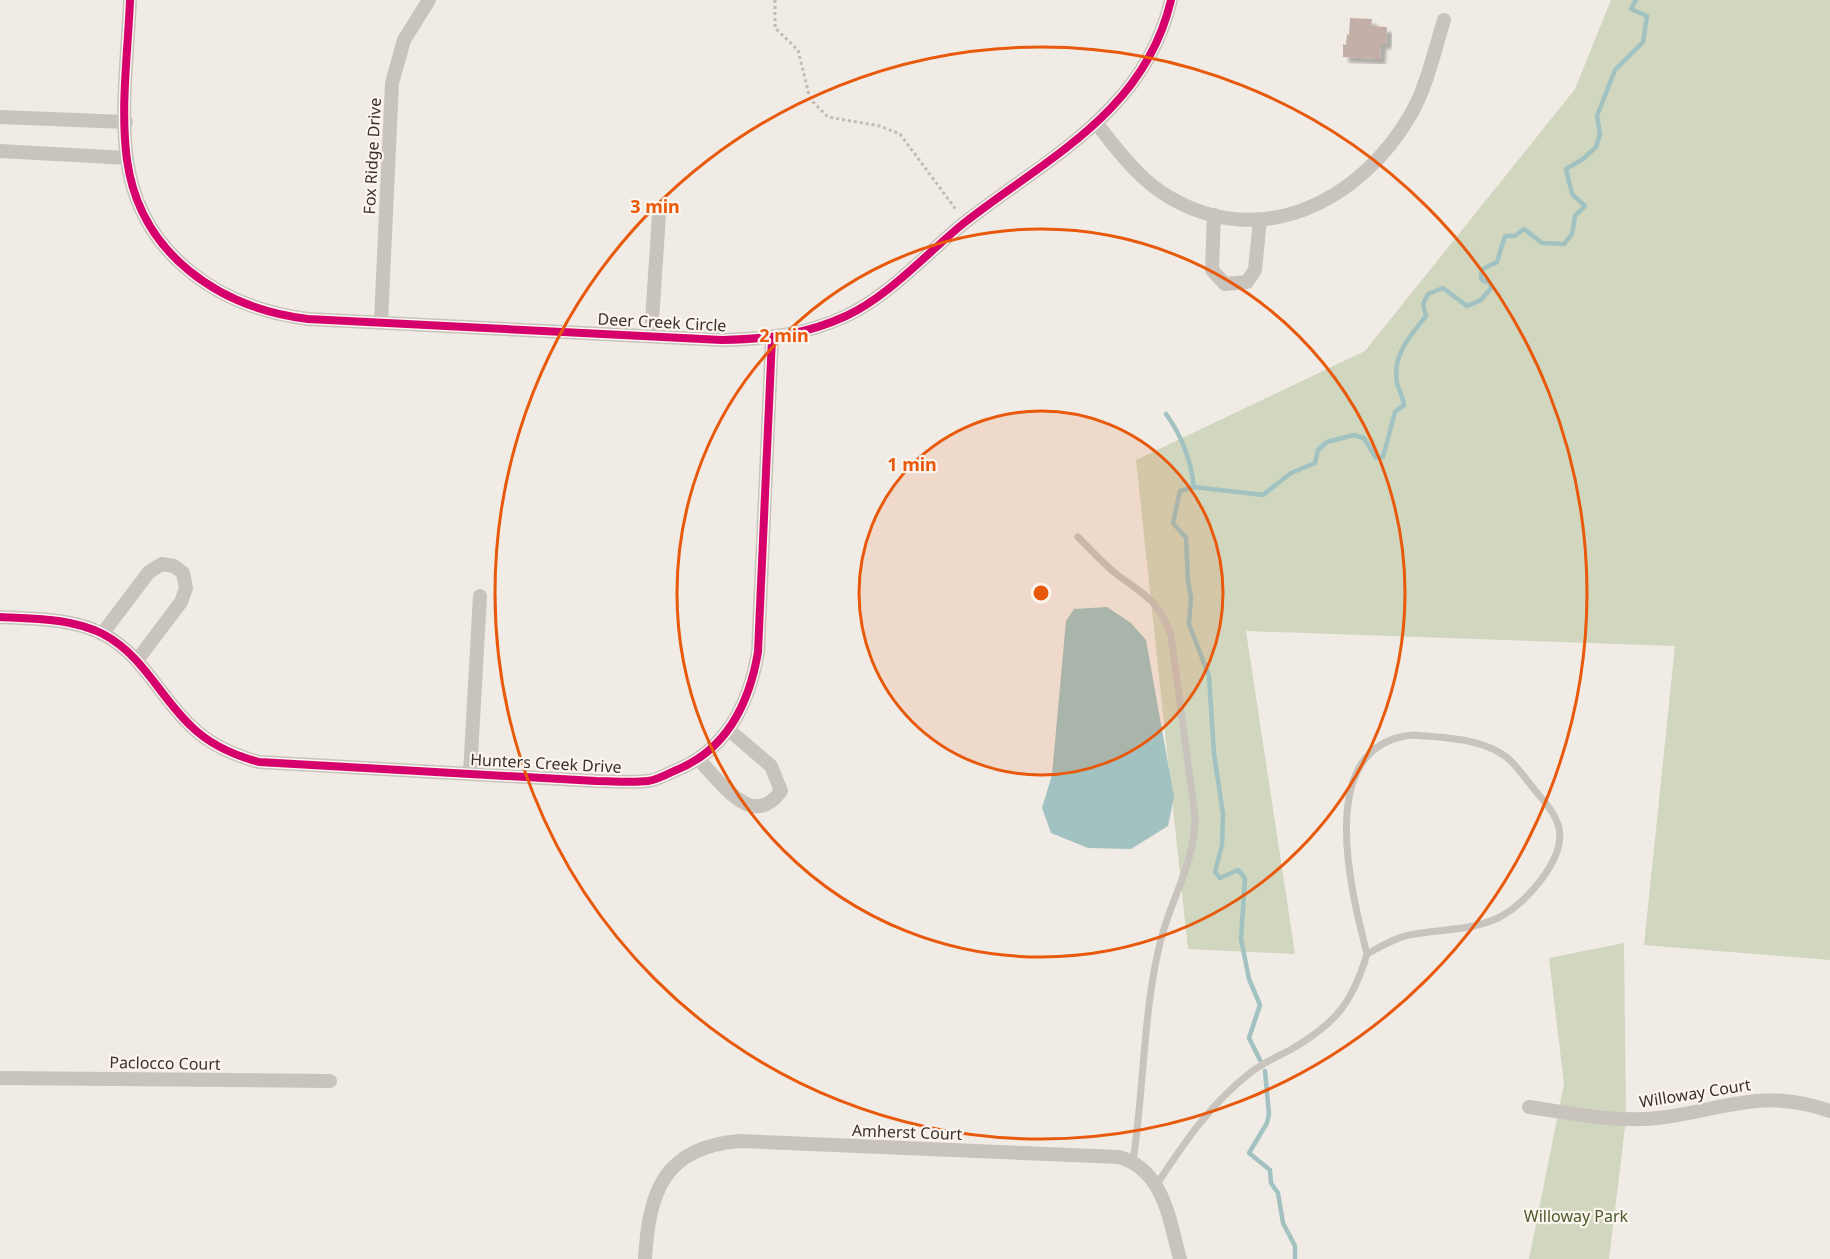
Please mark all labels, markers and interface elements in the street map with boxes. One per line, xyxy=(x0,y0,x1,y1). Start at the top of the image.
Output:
street label: Fox Ridge Drive xyxy=(358,97,386,215)
text: 3 min xyxy=(630,194,680,218)
street label: Deer Creek Circle xyxy=(597,308,727,336)
text: 2 min xyxy=(759,323,809,347)
text: 1 min xyxy=(887,452,937,476)
centre of rings xyxy=(1031,583,1051,603)
street label: Hunters Creek Drive xyxy=(470,748,622,778)
street label: Paclocco Court xyxy=(109,1051,221,1075)
street label: Willoway Court xyxy=(1638,1073,1753,1113)
street label: Amherst Court xyxy=(851,1119,963,1145)
park label: Willoway Park xyxy=(1524,1205,1629,1227)

